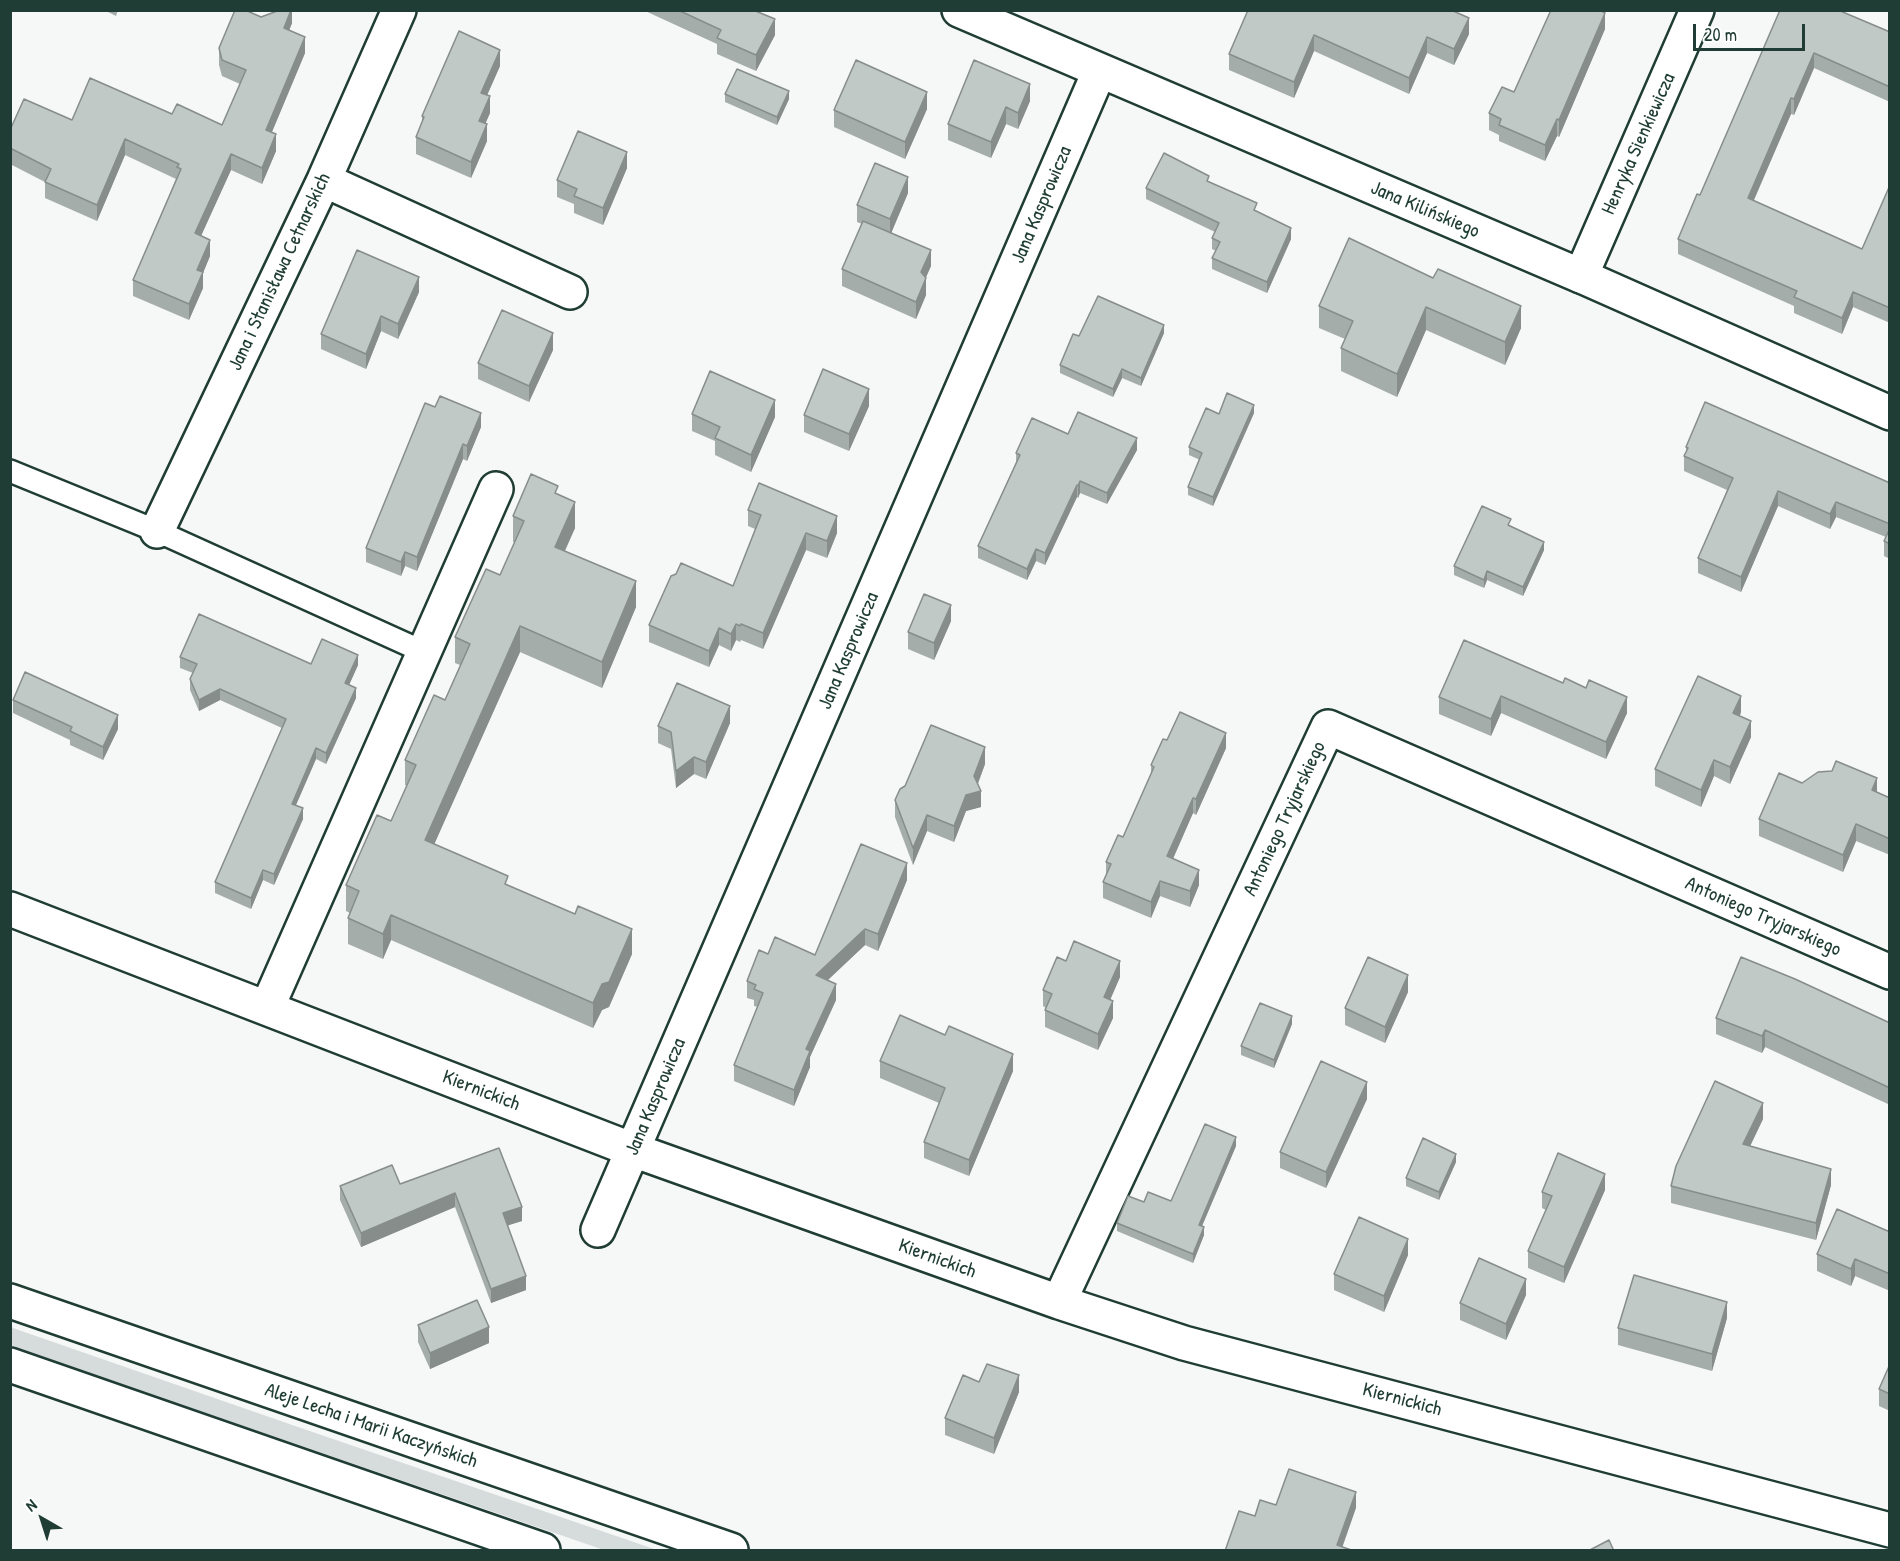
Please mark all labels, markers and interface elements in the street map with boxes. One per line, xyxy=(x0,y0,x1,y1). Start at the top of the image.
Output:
scale bar xyxy=(1696,12,1808,50)
text: 20 m xyxy=(1704,22,1737,47)
street label: Henryka Sienkiewicza xyxy=(1597,69,1681,219)
street label: Jana Kasprowicza xyxy=(1007,143,1077,267)
street label: Jana i Stanisława Cetnarskich xyxy=(224,169,336,375)
street label: Jana Kilińskiego xyxy=(1367,176,1483,244)
street label: Jana Kasprowicza xyxy=(814,589,884,713)
street label: Antoniego Tryjarskiego xyxy=(1239,738,1331,900)
street label: Antoniego Tryjarskiego xyxy=(1681,872,1845,962)
street label: Jana Kasprowicza xyxy=(621,1035,691,1159)
street label: Kiernickich xyxy=(439,1065,523,1117)
street label: Kiernickich xyxy=(895,1234,979,1284)
street label: Aleje Lecha i Marii Kaczyńskich xyxy=(262,1378,480,1474)
street label: Kiernickich xyxy=(1360,1378,1444,1422)
north arrow xyxy=(12,1489,72,1549)
text: N xyxy=(20,1494,41,1516)

